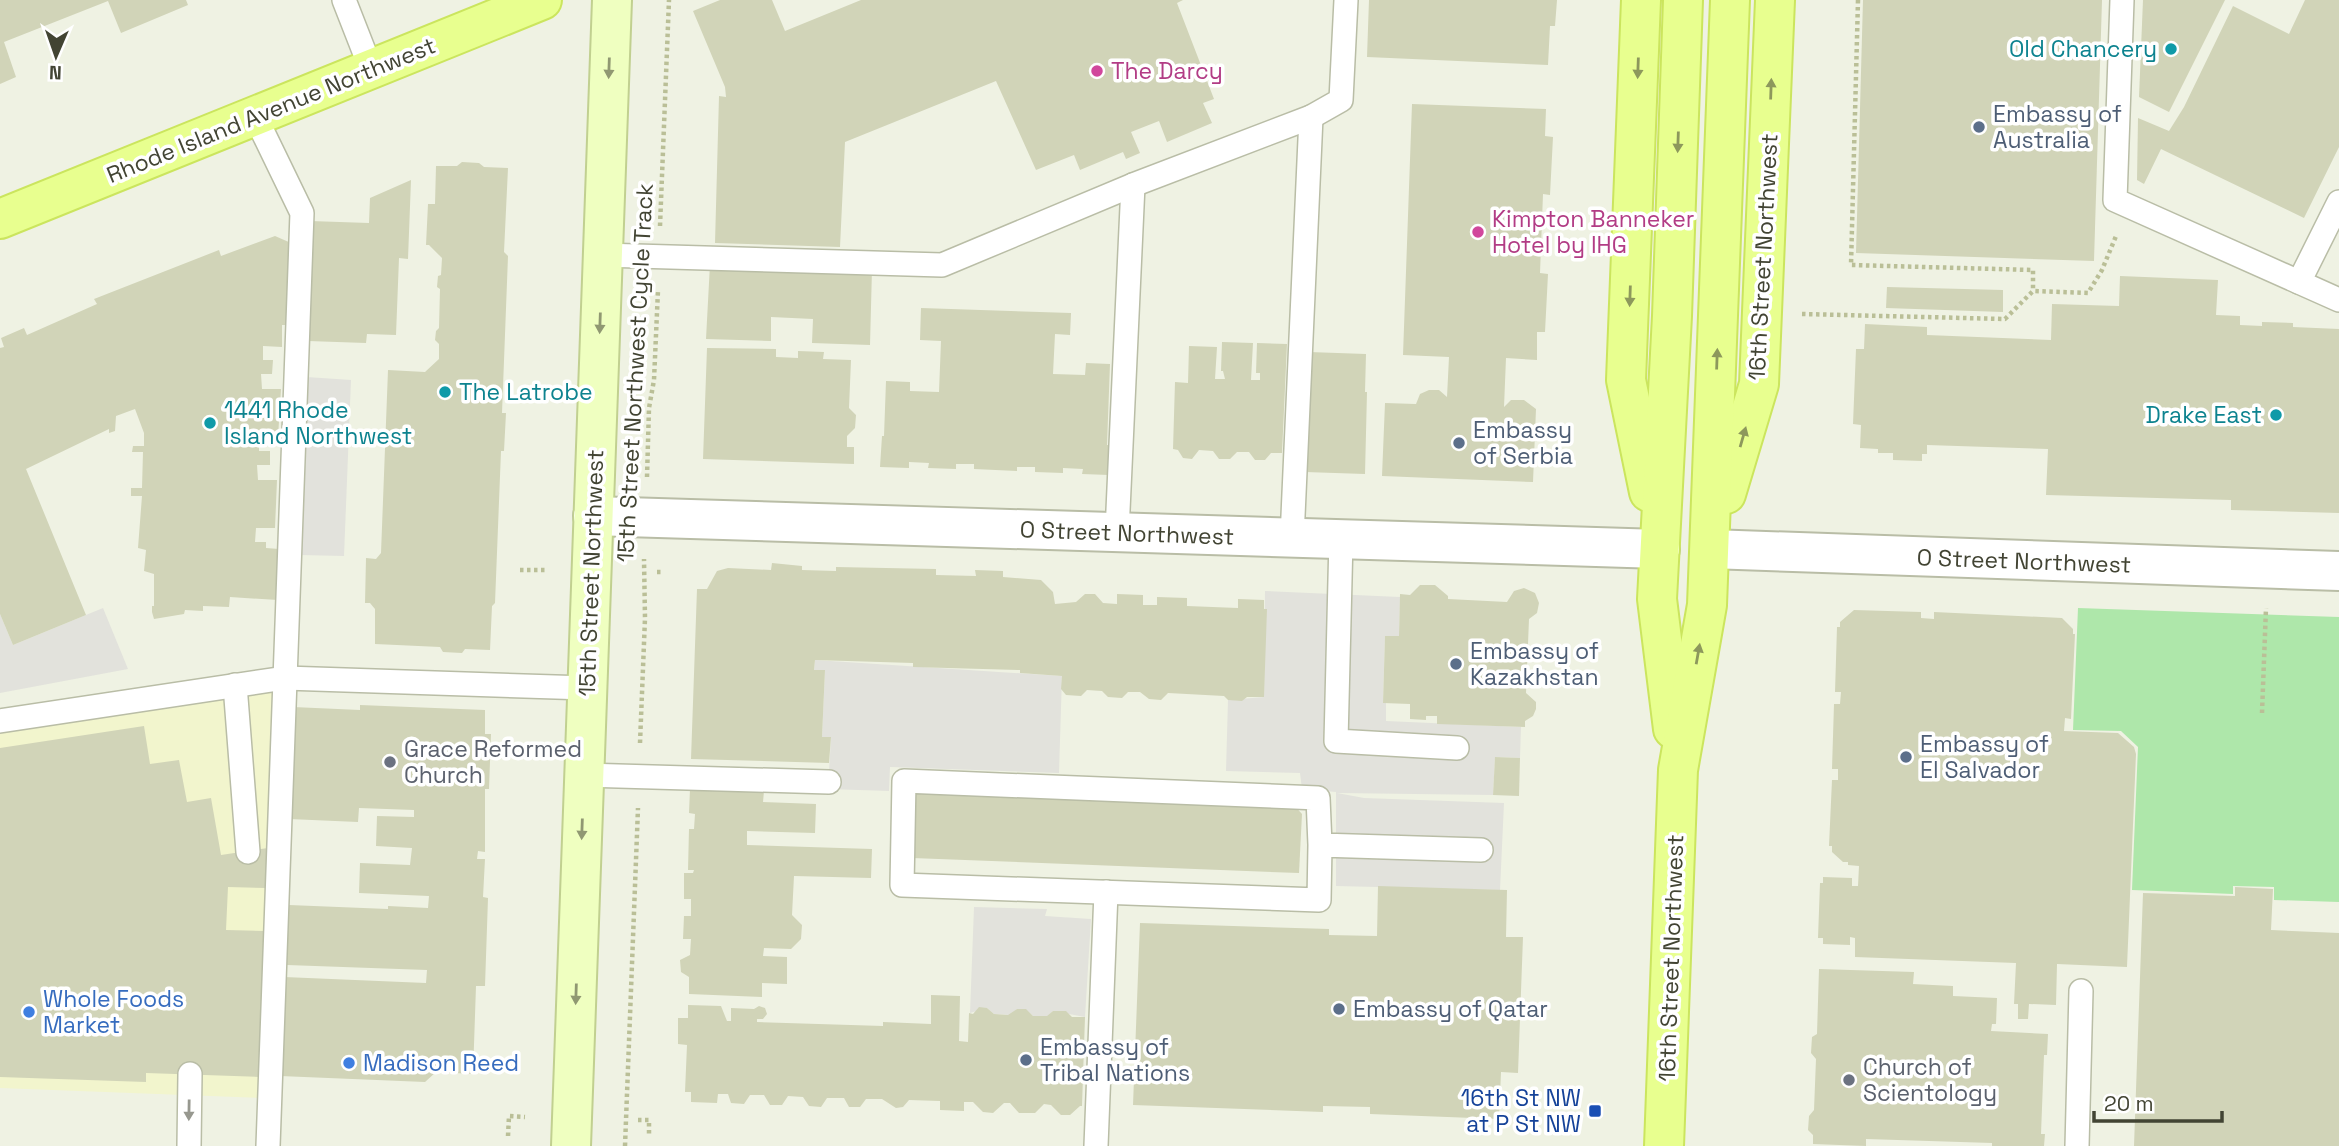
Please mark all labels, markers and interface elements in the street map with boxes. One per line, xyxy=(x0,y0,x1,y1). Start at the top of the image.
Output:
north arrow xyxy=(21,21,91,91)
street label: Rhode Island Avenue Northwest xyxy=(102,30,440,190)
place label: Old Chancery xyxy=(2009,34,2157,64)
marker: Old Chancery xyxy=(2163,41,2179,57)
place label: The Darcy xyxy=(1111,56,1223,86)
one-way arrow xyxy=(603,57,614,79)
one-way arrow xyxy=(1633,57,1644,79)
text: N xyxy=(49,60,62,85)
marker: The Darcy xyxy=(1089,63,1105,79)
one-way arrow xyxy=(1765,78,1776,100)
place label: Embassy of Australia xyxy=(1993,99,2122,155)
marker: Embassy of Australia xyxy=(1971,119,1987,135)
one-way arrow xyxy=(1672,131,1683,153)
street label: 16th Street Northwest xyxy=(1742,133,1784,381)
street label: 15th Street Northwest Cycle Track xyxy=(610,183,660,563)
place label: Kimpton Banneker Hotel by IHG xyxy=(1492,204,1695,260)
marker: Kimpton Banneker Hotel by IHG xyxy=(1470,224,1486,240)
one-way arrow xyxy=(1624,285,1635,307)
one-way arrow xyxy=(594,312,606,334)
one-way arrow xyxy=(1711,348,1723,370)
place label: The Latrobe xyxy=(459,377,593,407)
marker: The Latrobe xyxy=(437,384,453,400)
place label: 1441 Rhode Island Northwest xyxy=(224,395,412,451)
place label: Drake East xyxy=(2145,400,2262,430)
marker: Drake East xyxy=(2268,407,2284,423)
marker: 1441 Rhode Island Northwest xyxy=(202,415,218,431)
place label: Embassy of Serbia xyxy=(1473,415,1573,471)
one-way arrow xyxy=(1739,426,1749,447)
marker: Embassy of Serbia xyxy=(1451,435,1467,451)
street label: 15th Street Northwest xyxy=(572,449,610,697)
street label: O Street Northwest xyxy=(1019,514,1235,552)
street label: O Street Northwest xyxy=(1916,542,2132,580)
place label: Embassy of Kazakhstan xyxy=(1470,636,1599,692)
one-way arrow xyxy=(1693,643,1704,665)
marker: Embassy of Kazakhstan xyxy=(1448,656,1464,672)
place label: Embassy of El Salvador xyxy=(1920,729,2049,785)
place label: Grace Reformed Church xyxy=(404,734,582,790)
marker: Embassy of El Salvador xyxy=(1898,749,1914,765)
marker: Grace Reformed Church xyxy=(382,754,398,770)
one-way arrow xyxy=(577,818,588,840)
street label: 16th Street Northwest xyxy=(1652,834,1690,1082)
place label: Whole Foods Market xyxy=(43,984,184,1040)
one-way arrow xyxy=(571,984,582,1006)
place label: Embassy of Qatar xyxy=(1353,994,1548,1024)
marker: Embassy of Qatar xyxy=(1331,1001,1347,1017)
marker: Whole Foods Market xyxy=(21,1004,37,1020)
place label: Embassy of Tribal Nations xyxy=(1040,1032,1190,1088)
place label: Madison Reed xyxy=(363,1048,519,1078)
marker: Embassy of Tribal Nations xyxy=(1018,1052,1034,1068)
place label: Church of Scientology xyxy=(1863,1052,1997,1108)
marker: Madison Reed xyxy=(341,1055,357,1071)
marker: Church of Scientology xyxy=(1841,1072,1857,1088)
scale bar xyxy=(2094,1080,2222,1124)
place label: 16th St NW at P St NW xyxy=(1461,1083,1581,1139)
text: 20 m xyxy=(2104,1090,2154,1117)
one-way arrow xyxy=(183,1099,195,1121)
marker: 16th St NW at P St NW xyxy=(1587,1103,1603,1119)

